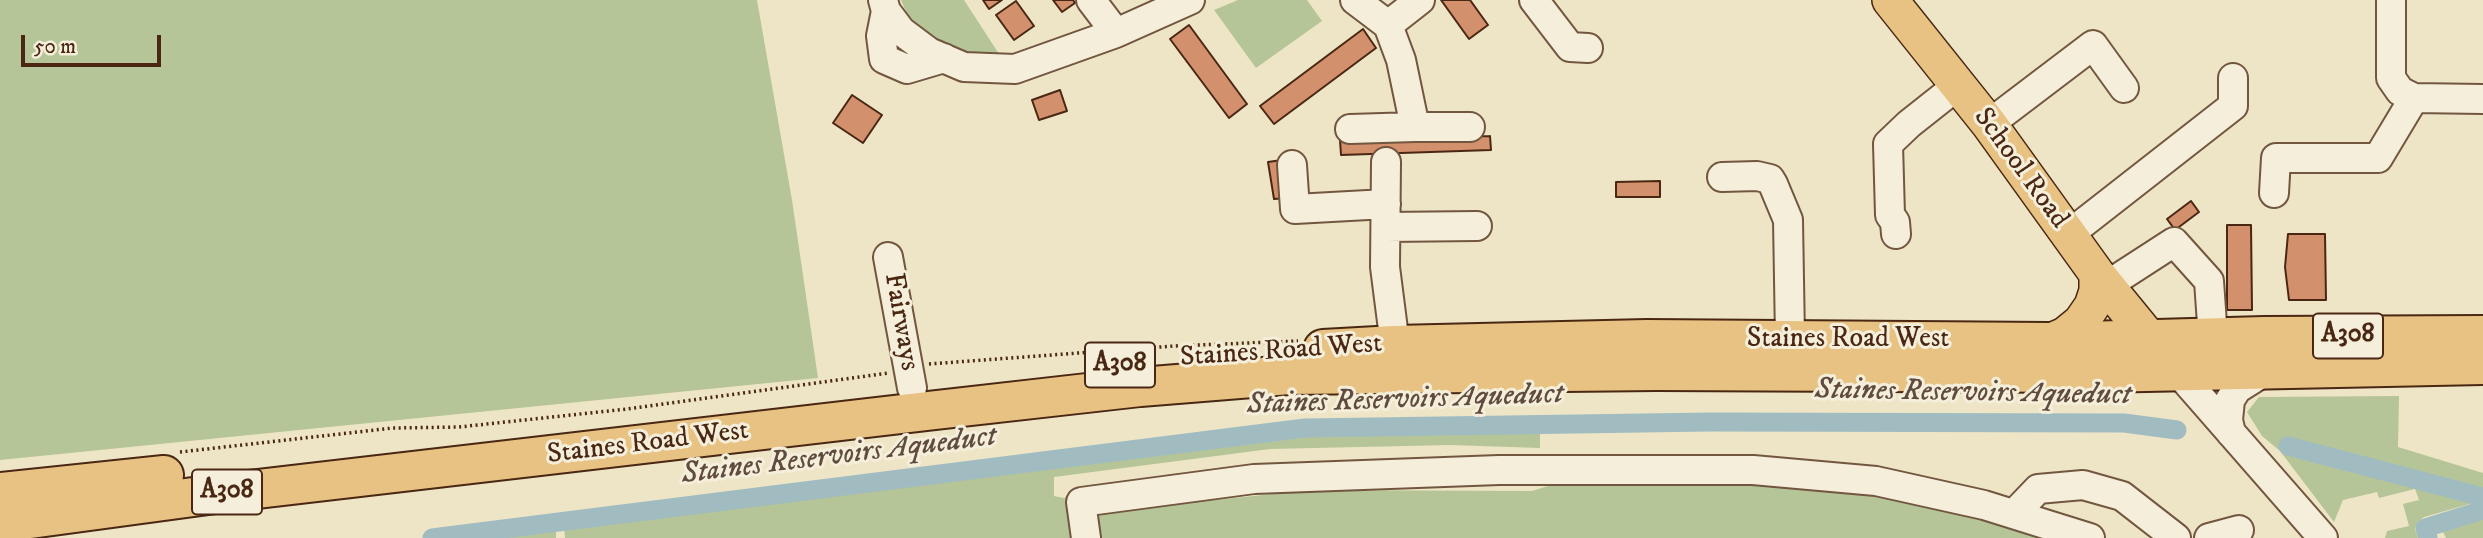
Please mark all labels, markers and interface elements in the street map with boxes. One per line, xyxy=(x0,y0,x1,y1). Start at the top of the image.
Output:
scale bar xyxy=(24,21,164,65)
text: 50 m xyxy=(34,34,76,60)
street label: School Road xyxy=(1965,102,2075,236)
street label: Fairways xyxy=(875,271,925,373)
road number: A308 xyxy=(2313,314,2383,358)
street label: Staines Road West xyxy=(1747,323,1949,357)
street label: Staines Road West xyxy=(1179,328,1383,376)
road number: A308 xyxy=(1085,342,1155,388)
water label: Staines Reservoirs Aqueduct xyxy=(1814,373,2132,415)
water label: Staines Reservoirs Aqueduct xyxy=(1246,377,1564,425)
street label: Staines Road West xyxy=(545,415,751,473)
water label: Staines Reservoirs Aqueduct xyxy=(680,420,998,494)
road number: A308 xyxy=(192,470,262,514)

